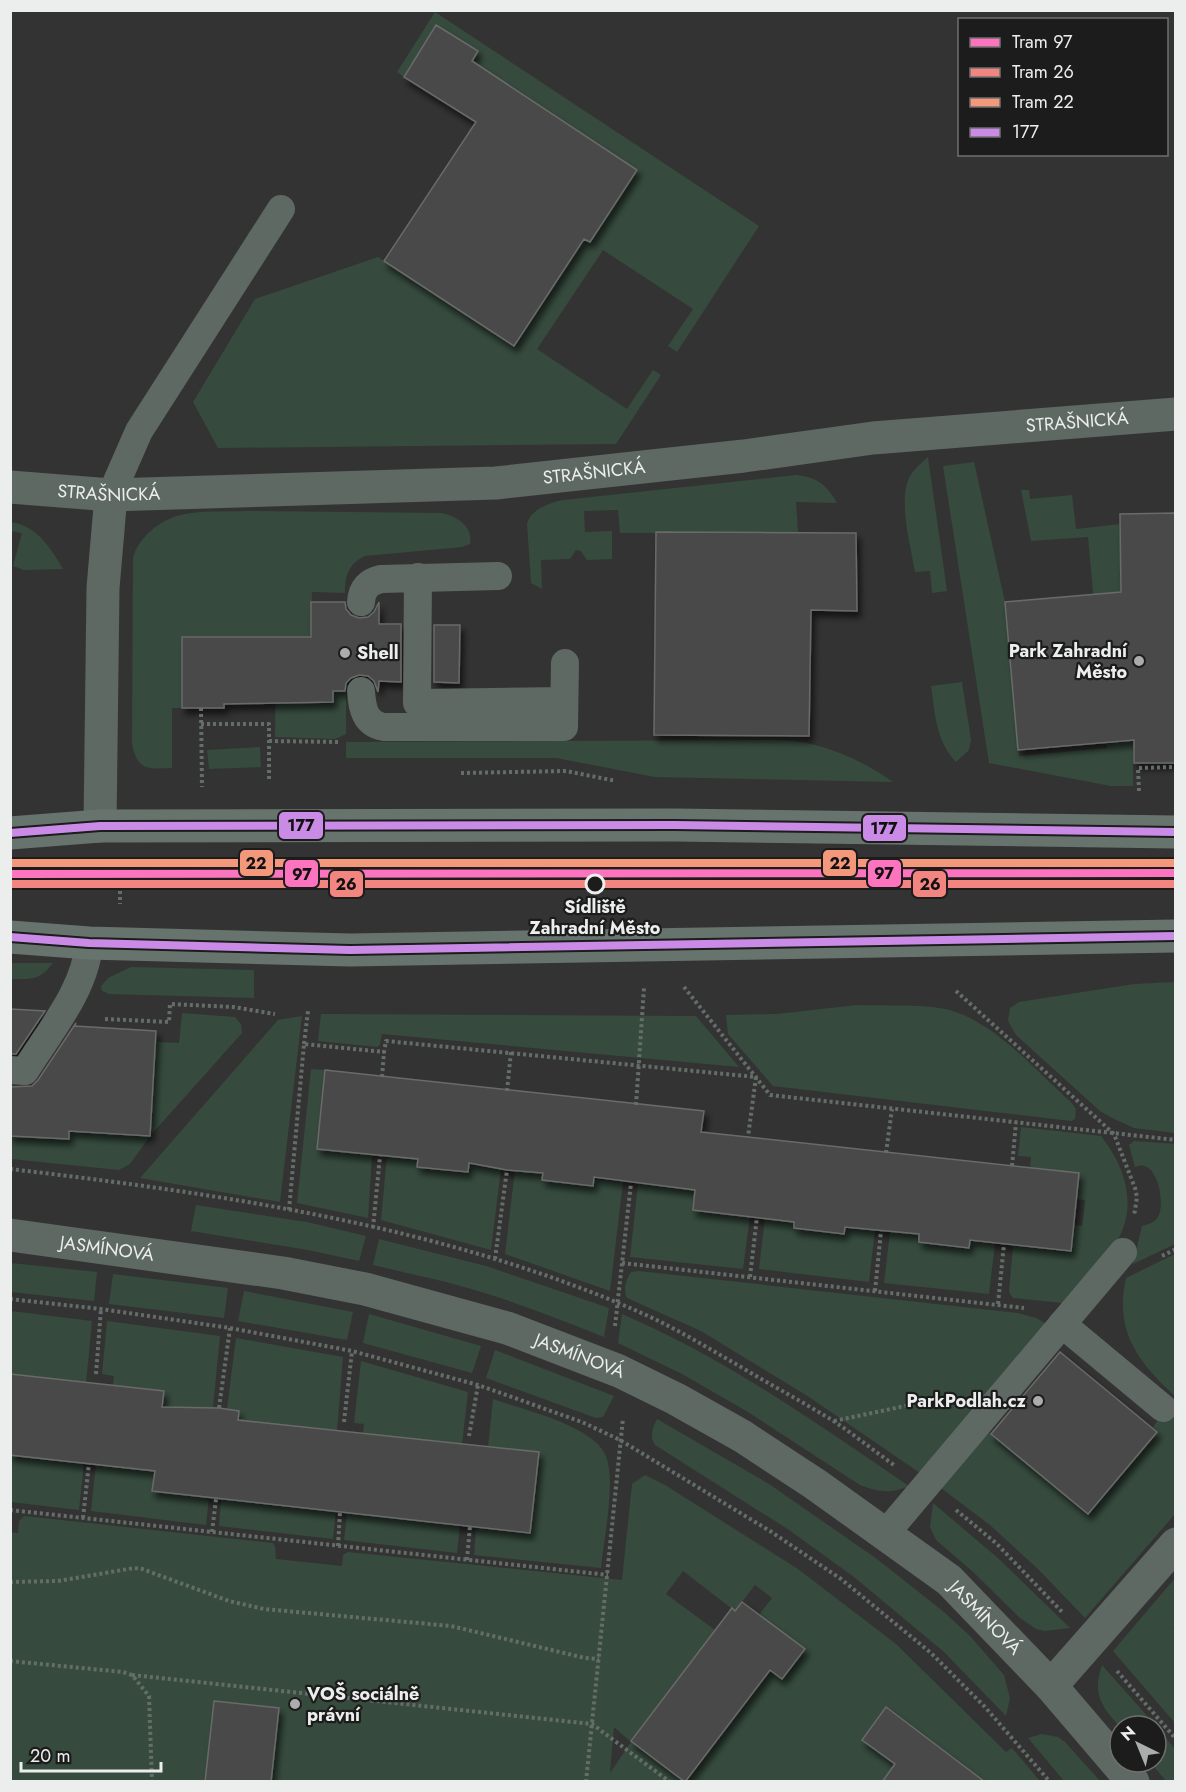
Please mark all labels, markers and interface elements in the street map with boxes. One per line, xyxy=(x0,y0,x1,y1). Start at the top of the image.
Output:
legend xyxy=(958,18,1168,156)
text: Tram 97 xyxy=(1012,29,1073,55)
text: Tram 26 xyxy=(1012,59,1074,85)
text: Tram 22 xyxy=(1012,89,1074,115)
text: 177 xyxy=(1012,119,1040,145)
street label: STRAŠNICKÁ xyxy=(1025,405,1130,439)
street label: STRAŠNICKÁ xyxy=(541,454,647,491)
street label: STRAŠNICKÁ xyxy=(56,478,161,508)
place label: Park Zahradní Město xyxy=(1009,638,1128,685)
place label: Shell xyxy=(357,640,399,666)
marker: Shell xyxy=(338,646,352,660)
marker: Park Zahradní Město xyxy=(1132,654,1146,668)
line badge: 177 xyxy=(278,811,324,840)
text: 177 xyxy=(287,814,315,837)
line badge: 177 xyxy=(862,814,907,842)
text: 177 xyxy=(870,817,898,840)
line badge: 22 xyxy=(239,849,274,877)
line badge: 22 xyxy=(822,849,857,877)
text: 22 xyxy=(246,852,267,875)
text: 22 xyxy=(830,852,851,875)
line badge: 97 xyxy=(284,859,319,888)
line badge: 97 xyxy=(867,859,902,888)
text: 97 xyxy=(874,862,894,885)
text: 97 xyxy=(292,863,312,886)
line badge: 26 xyxy=(329,870,364,898)
line badge: 26 xyxy=(912,870,947,898)
text: 26 xyxy=(335,873,357,896)
text: 26 xyxy=(919,873,941,896)
marker: Sídliště Zahradní Město xyxy=(585,874,605,894)
place label: Sídliště Zahradní Město xyxy=(530,894,661,941)
street label: JASMÍNOVÁ xyxy=(56,1229,156,1268)
street label: JASMÍNOVÁ xyxy=(529,1326,628,1385)
place label: ParkPodlah.cz xyxy=(907,1388,1027,1414)
marker: ParkPodlah.cz xyxy=(1031,1394,1045,1408)
street label: JASMÍNOVÁ xyxy=(942,1573,1027,1661)
place label: VOŠ sociálně právní xyxy=(306,1681,419,1728)
marker: VOŠ sociálně právní xyxy=(288,1697,302,1711)
north arrow xyxy=(1108,1714,1168,1774)
text: N xyxy=(1116,1721,1141,1746)
scale bar xyxy=(21,1735,160,1773)
text: 20 m xyxy=(30,1743,70,1769)

